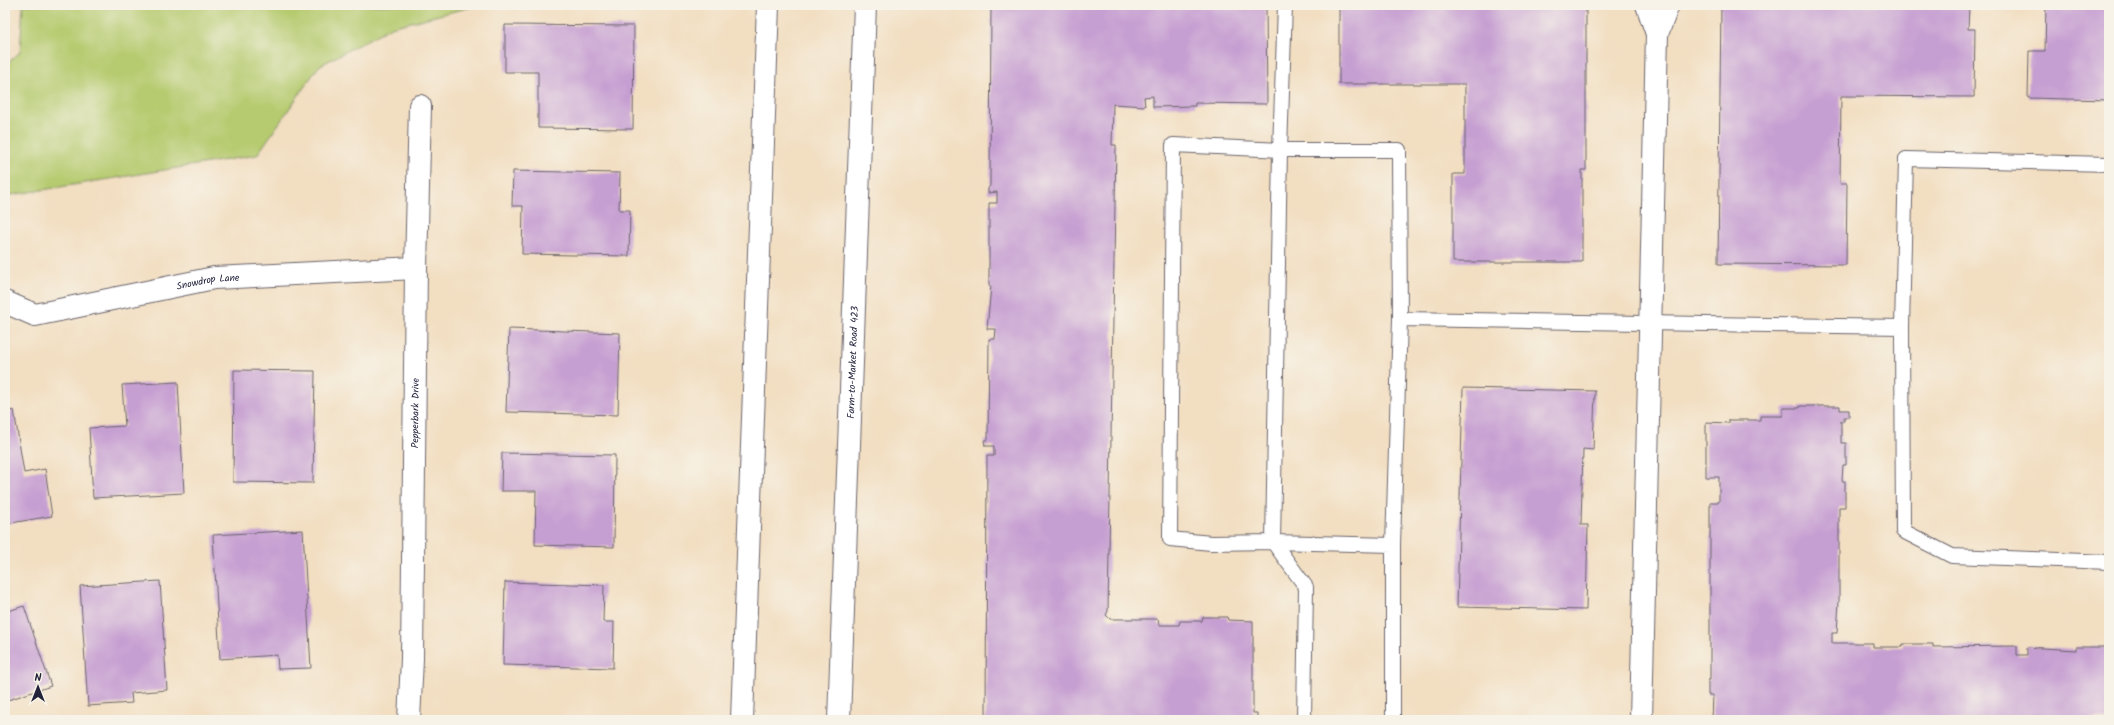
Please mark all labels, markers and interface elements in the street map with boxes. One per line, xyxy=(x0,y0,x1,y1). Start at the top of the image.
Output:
street label: Snowdrop Lane xyxy=(175,270,240,295)
street label: Farm-to-Market Road 423 xyxy=(843,305,863,419)
street label: Pepperbark Drive xyxy=(407,377,424,448)
north arrow xyxy=(18,667,58,707)
text: N xyxy=(35,669,42,687)

